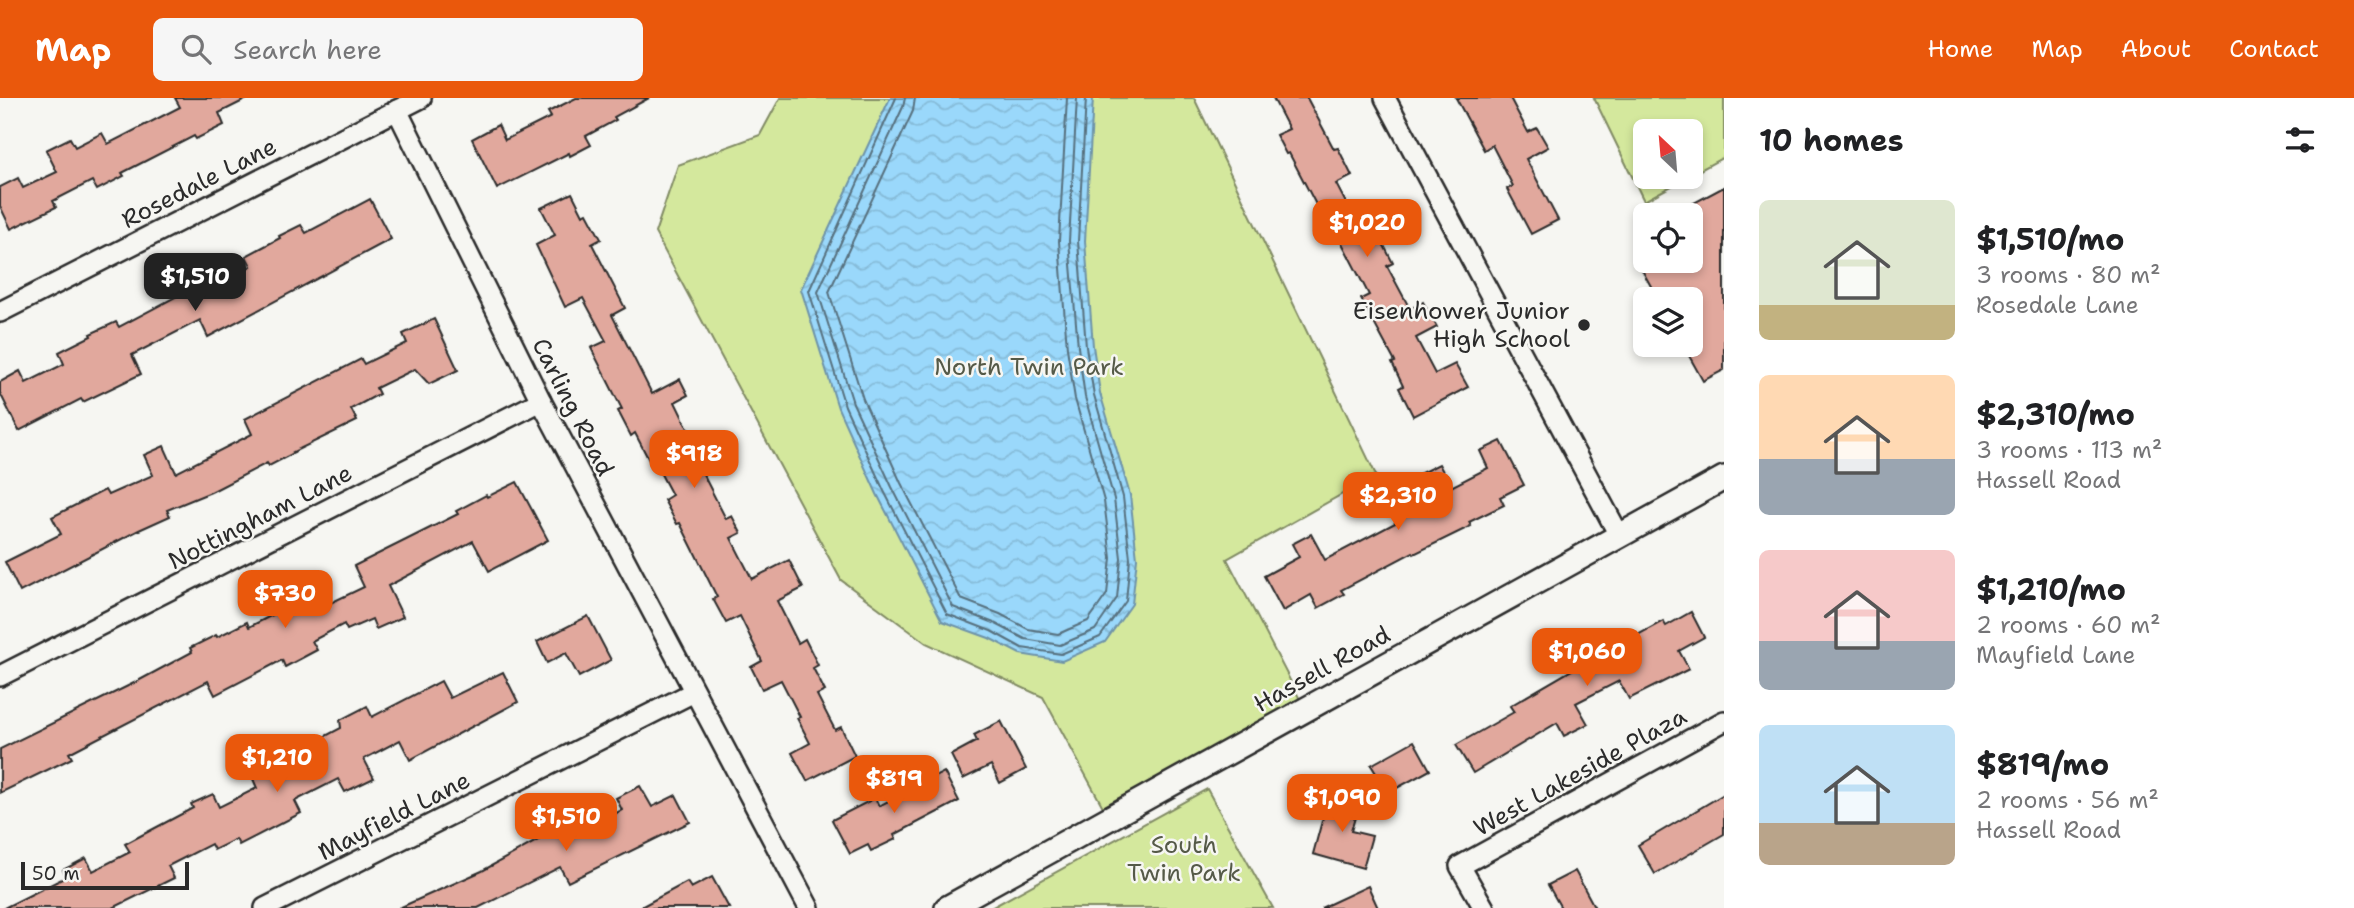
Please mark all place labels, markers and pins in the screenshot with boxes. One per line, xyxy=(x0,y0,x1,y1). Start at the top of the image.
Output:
pin: $1,020 xyxy=(1310,200,1424,259)
pin: $1,510 xyxy=(138,254,252,313)
place label: Eisenhower Junior High School xyxy=(1353,295,1571,355)
marker: Eisenhower Junior High School xyxy=(1576,317,1592,333)
pin: $918 xyxy=(653,430,735,490)
pin: $2,310 xyxy=(1341,472,1455,532)
pin: $730 xyxy=(244,570,326,630)
pin: $1,060 xyxy=(1530,628,1644,688)
pin: $1,210 xyxy=(220,734,334,794)
pin: $819 xyxy=(853,756,935,815)
pin: $1,090 xyxy=(1285,774,1399,834)
pin: $1,510 xyxy=(509,794,623,853)

